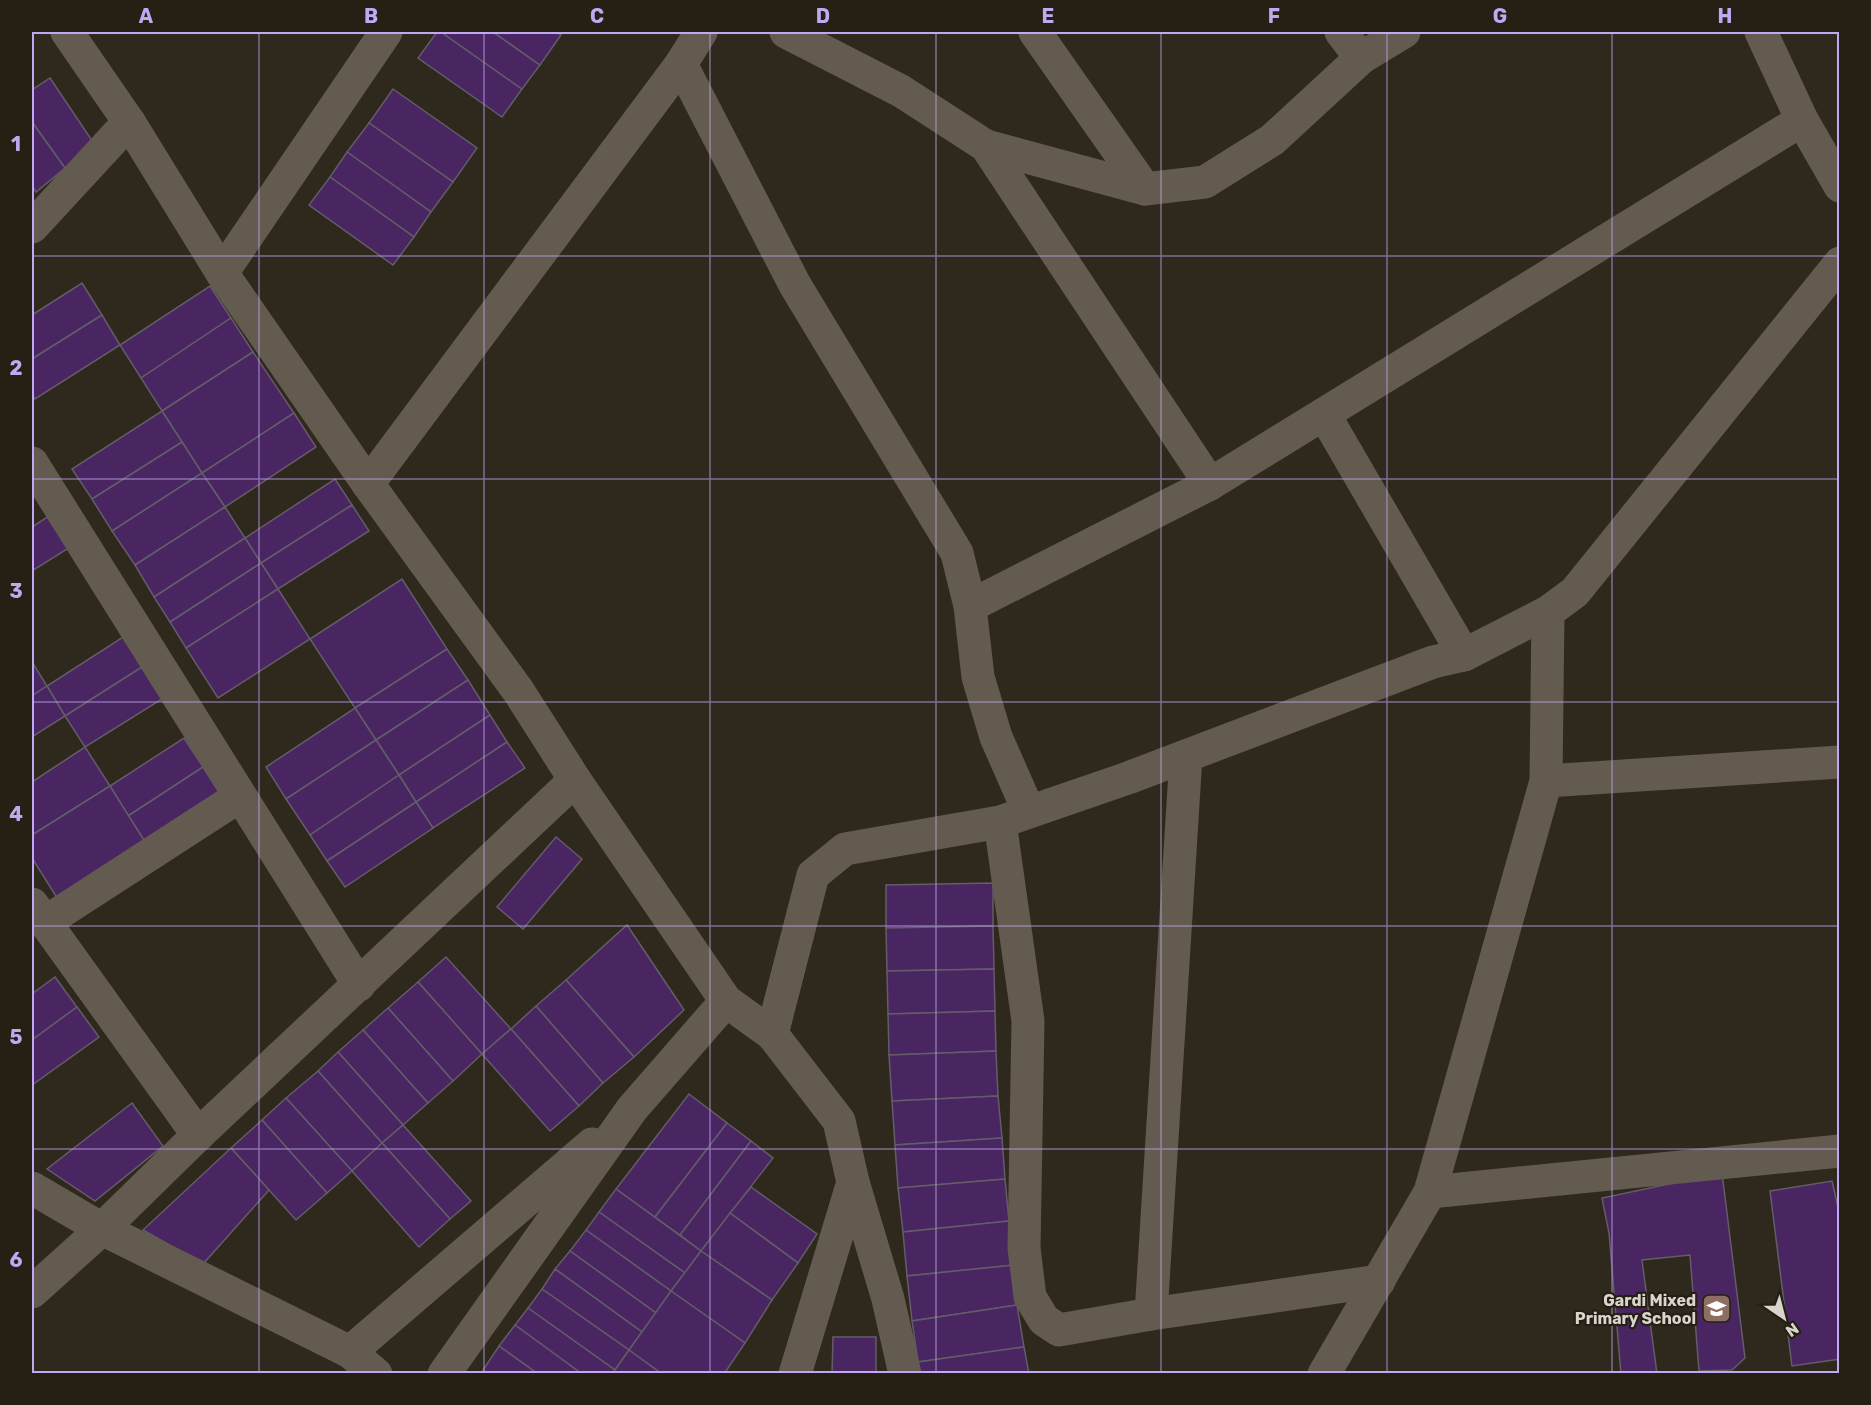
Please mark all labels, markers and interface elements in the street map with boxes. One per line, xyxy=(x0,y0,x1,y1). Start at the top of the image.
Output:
text: A xyxy=(139,4,154,28)
text: B xyxy=(364,4,378,28)
text: C xyxy=(590,4,604,28)
text: D xyxy=(816,4,830,28)
text: E xyxy=(1042,4,1054,28)
text: F xyxy=(1268,4,1280,28)
text: G xyxy=(1493,4,1507,28)
text: H xyxy=(1718,4,1732,28)
text: 1 xyxy=(11,132,21,156)
text: 2 xyxy=(10,356,23,380)
text: 3 xyxy=(9,579,23,603)
text: 4 xyxy=(9,802,23,826)
text: 5 xyxy=(10,1025,23,1049)
text: 6 xyxy=(9,1248,23,1272)
north arrow xyxy=(1754,1288,1814,1348)
place label: Gardi Mixed Primary School xyxy=(1575,1291,1696,1328)
school or university icon: Gardi Mixed Primary School xyxy=(1701,1293,1733,1325)
text: N xyxy=(1782,1319,1802,1341)

